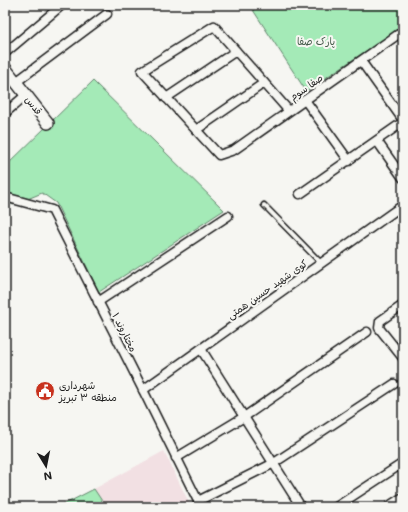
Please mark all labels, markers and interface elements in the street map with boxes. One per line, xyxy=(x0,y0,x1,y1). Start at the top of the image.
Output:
park label: پارک صفا xyxy=(297,34,335,48)
street label: صفا سوم xyxy=(287,70,326,104)
street label: قدس xyxy=(22,93,46,117)
street label: کوی شهید حسین همتی xyxy=(224,256,311,323)
street label: مختاروند ۱ xyxy=(109,310,141,354)
place label: شهرداری منطقه ۳ تبریز xyxy=(58,378,117,404)
public building icon: شهرداری منطقه ۳ تبریز xyxy=(34,380,56,402)
north arrow xyxy=(26,446,66,486)
text: N xyxy=(42,468,53,484)

